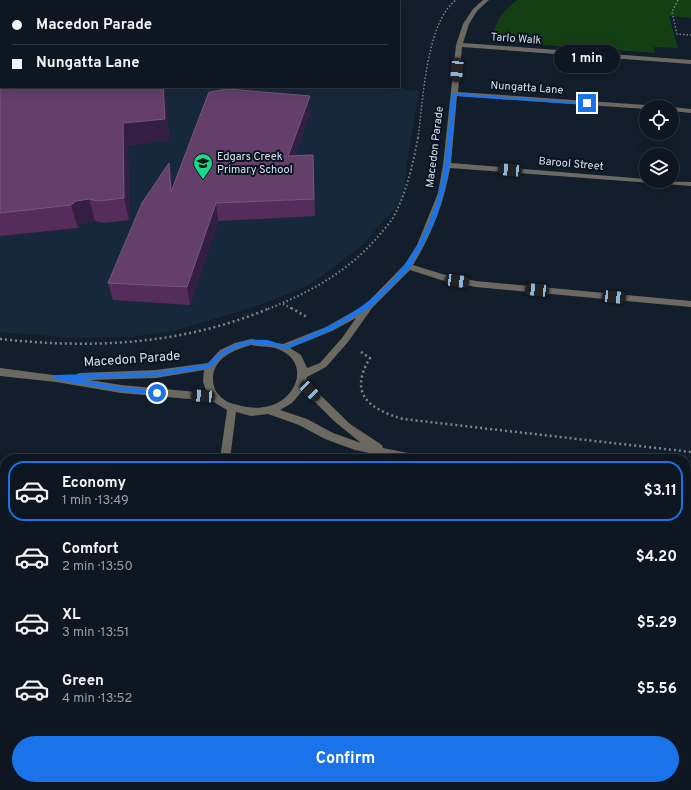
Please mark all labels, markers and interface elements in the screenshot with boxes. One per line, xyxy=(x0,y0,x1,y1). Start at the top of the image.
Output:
text: Macedon Parade xyxy=(36,16,152,35)
street label: Tarlo Walk xyxy=(490,30,542,48)
callout: 1 min xyxy=(554,45,620,73)
text: 1 min xyxy=(571,51,603,67)
text: Nungatta Lane xyxy=(36,54,140,73)
car xyxy=(450,57,464,83)
street label: Nungatta Lane xyxy=(490,78,564,98)
route end xyxy=(578,94,596,112)
map controls xyxy=(639,100,679,188)
button: locate xyxy=(639,100,679,140)
street label: Macedon Parade xyxy=(423,105,447,189)
button: layers xyxy=(639,148,679,188)
place label: Edgars Creek Primary School xyxy=(217,150,293,177)
school or university icon: Edgars Creek Primary School xyxy=(192,152,214,180)
street label: Barool Street xyxy=(538,154,604,174)
car xyxy=(498,163,522,177)
car xyxy=(444,273,470,289)
car xyxy=(524,283,550,297)
car xyxy=(601,290,627,304)
street label: Macedon Parade xyxy=(83,349,181,371)
car xyxy=(297,378,323,404)
route start xyxy=(148,384,166,402)
car xyxy=(191,389,215,403)
icon: car xyxy=(14,473,50,509)
text: Economy xyxy=(62,474,126,493)
text: $3.11 xyxy=(644,482,677,501)
text: 1 min · 13:49 xyxy=(62,493,129,509)
icon: car xyxy=(14,539,50,575)
text: Comfort xyxy=(62,540,119,559)
text: $4.20 xyxy=(636,548,677,567)
text: 2 min · 13:50 xyxy=(62,559,133,575)
icon: car xyxy=(14,605,50,641)
text: XL xyxy=(62,606,80,625)
text: $5.29 xyxy=(637,614,677,633)
text: 3 min · 13:51 xyxy=(62,625,129,641)
icon: car xyxy=(14,671,50,707)
text: Green xyxy=(62,672,104,691)
text: $5.56 xyxy=(637,680,677,699)
text: 4 min · 13:52 xyxy=(62,691,132,707)
button: Confirm xyxy=(12,736,679,782)

